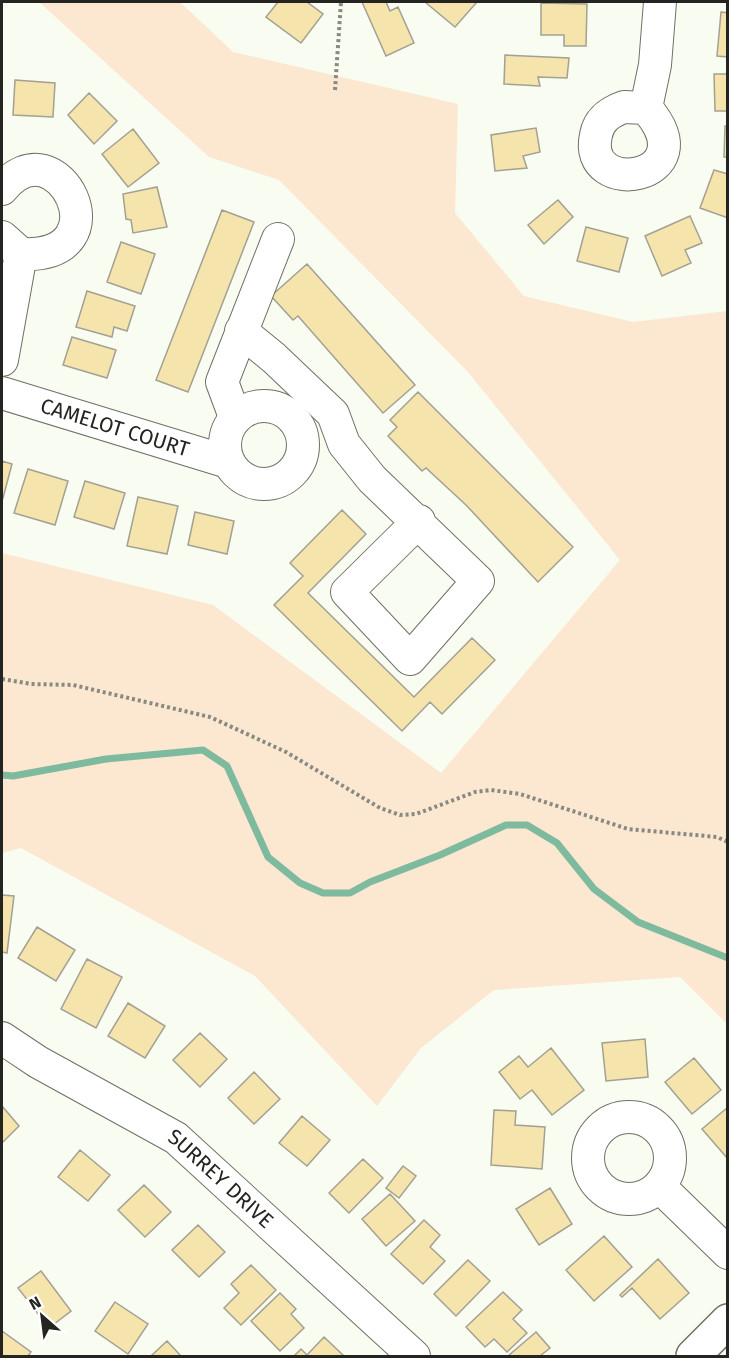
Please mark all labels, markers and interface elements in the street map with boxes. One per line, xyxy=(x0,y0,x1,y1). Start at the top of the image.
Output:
street label: CAMELOT COURT xyxy=(37,393,192,462)
street label: SURREY DRIVE xyxy=(164,1123,279,1234)
north arrow xyxy=(12,1286,72,1346)
text: N xyxy=(26,1292,44,1314)

